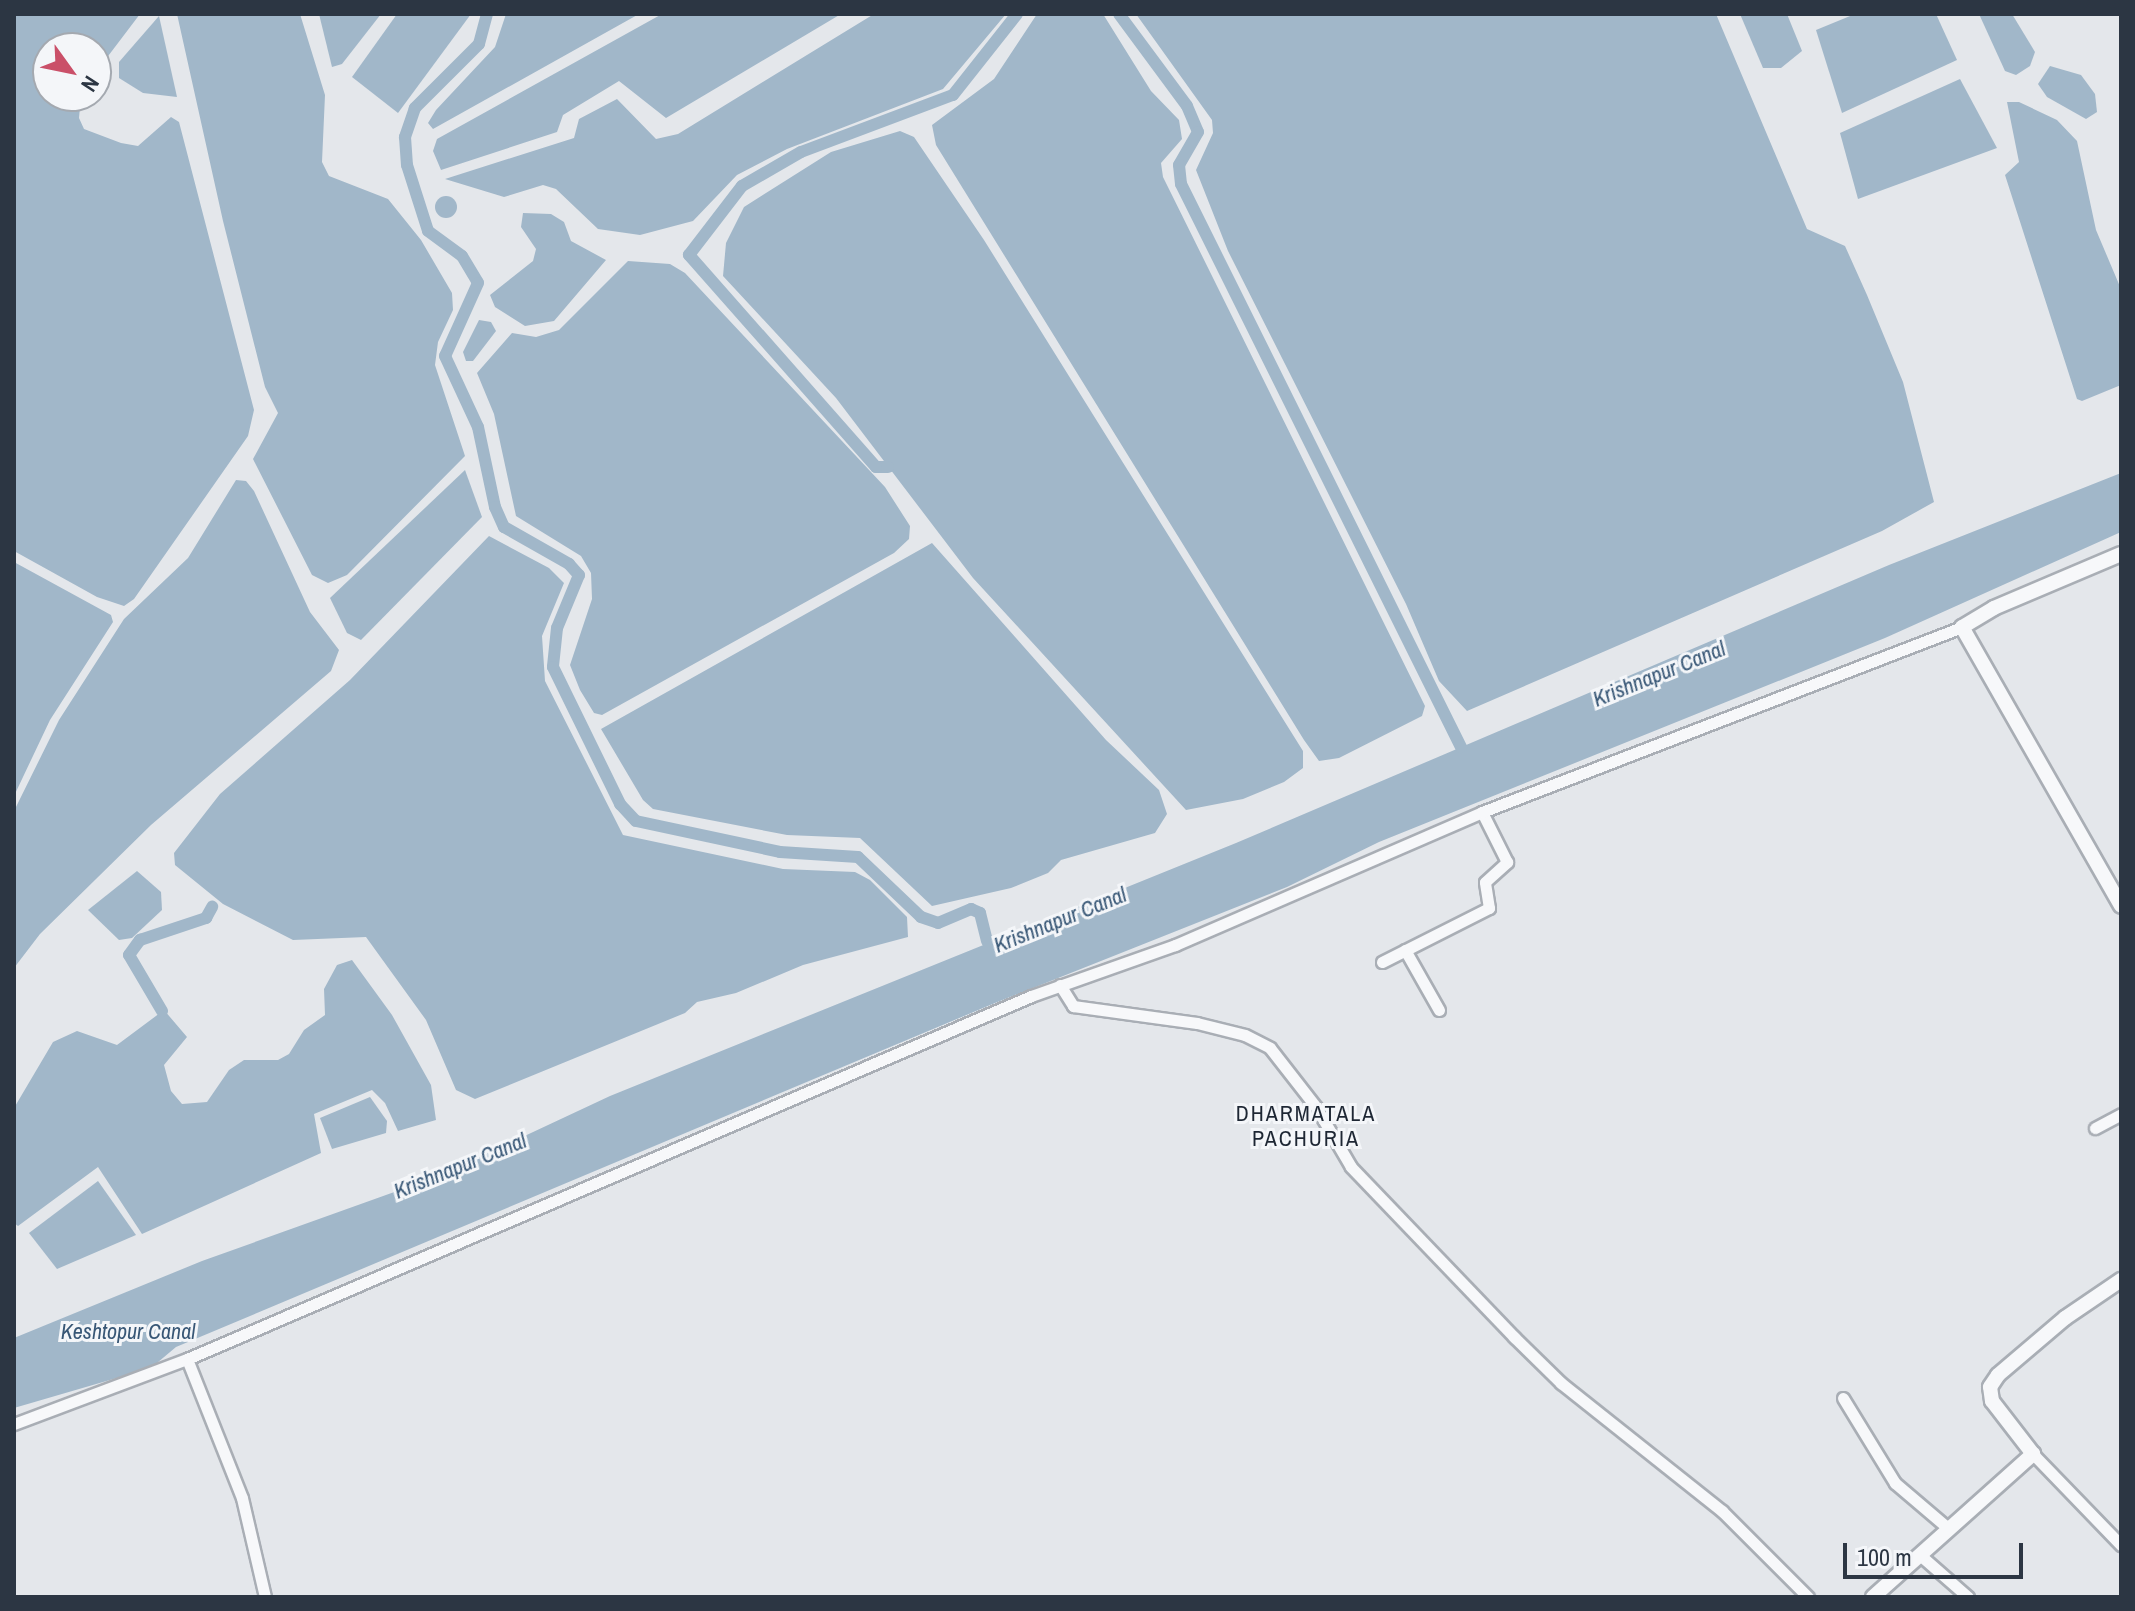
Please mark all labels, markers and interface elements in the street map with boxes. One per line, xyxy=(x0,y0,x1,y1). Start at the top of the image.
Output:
north arrow xyxy=(32,32,112,112)
text: N xyxy=(74,70,107,98)
water label: Krishnapur Canal xyxy=(1589,635,1729,713)
water label: Krishnapur Canal xyxy=(990,881,1130,959)
district label: DHARMATALA PACHURIA xyxy=(1236,1100,1376,1152)
water label: Krishnapur Canal xyxy=(390,1127,530,1205)
water label: Keshtopur Canal xyxy=(61,1319,195,1345)
scale bar xyxy=(1847,1527,2027,1577)
text: 100 m xyxy=(1857,1541,1912,1573)

